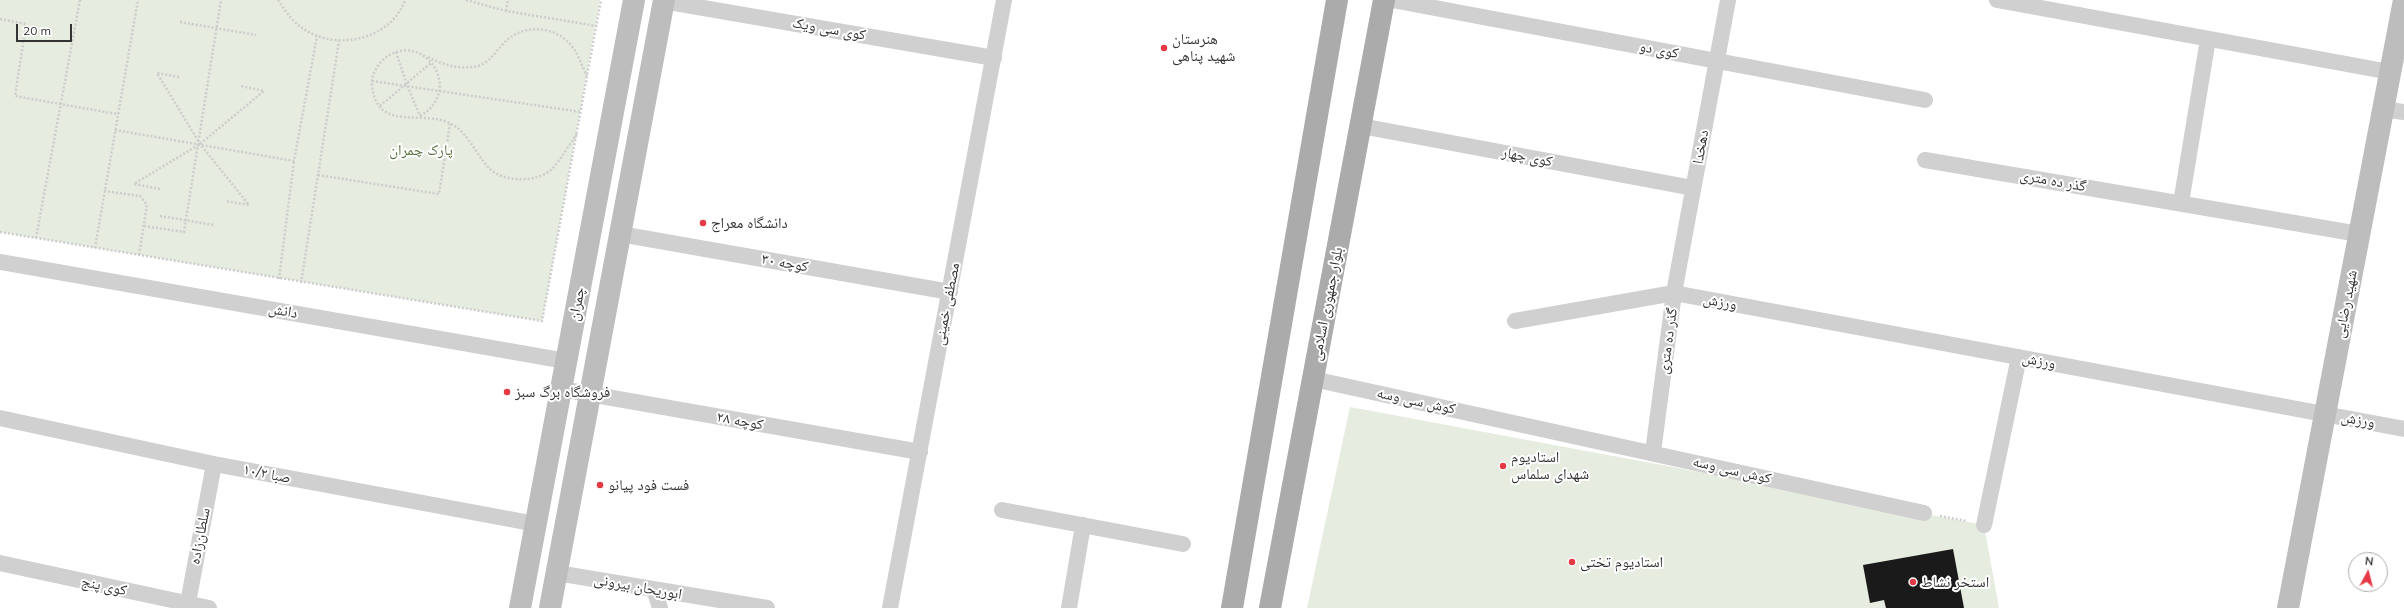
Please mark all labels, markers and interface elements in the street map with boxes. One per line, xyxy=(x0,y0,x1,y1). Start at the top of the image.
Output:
street label: کوی سی ویک xyxy=(791,14,867,44)
scale bar xyxy=(18,16,74,42)
text: 20 m xyxy=(23,23,51,38)
place label: هنرستان شهید پناهی xyxy=(1172,30,1235,65)
street label: کوی دو xyxy=(1638,37,1680,63)
marker: هنرستان شهید پناهی xyxy=(1159,43,1169,53)
street label: دهخدا xyxy=(1689,128,1713,166)
park label: پارک چمران xyxy=(389,141,453,159)
street label: کوی چهار xyxy=(1500,143,1554,171)
street label: گذر ده متری xyxy=(2019,166,2087,196)
place label: دانشگاه معراج xyxy=(711,214,788,232)
marker: دانشگاه معراج xyxy=(698,218,708,228)
street label: بلوار جمهوری اسلامی xyxy=(1307,246,1347,362)
street label: کوچه ۳۰ xyxy=(760,250,810,276)
street label: مصطفی خمینی xyxy=(930,261,964,347)
street label: شهید رضایی xyxy=(2331,268,2361,340)
street label: چمران xyxy=(565,286,589,322)
street label: ورزش xyxy=(1702,290,1738,314)
street label: دانش xyxy=(267,300,299,322)
street label: گذر ده متری xyxy=(1654,307,1682,375)
street label: ورزش xyxy=(2021,349,2057,373)
place label: فروشگاه برگ سبز xyxy=(515,383,610,401)
street label: کوش سی وسه xyxy=(1375,384,1457,418)
marker: فروشگاه برگ سبز xyxy=(502,387,512,397)
street label: کوچه ۲۸ xyxy=(715,408,765,434)
street label: ورزش xyxy=(2340,408,2376,432)
place label: استادیوم شهدای سلماس xyxy=(1511,448,1589,483)
street label: کوش سی وسه xyxy=(1691,452,1773,488)
street label: صبا ۱۰/۲ xyxy=(242,461,292,487)
marker: استادیوم شهدای سلماس xyxy=(1498,461,1508,471)
place label: فست فود پیانو xyxy=(608,476,689,494)
marker: فست فود پیانو xyxy=(595,480,605,490)
street label: سلطان‌زاده xyxy=(186,506,214,566)
north arrow xyxy=(2348,552,2388,592)
place label: استادیوم تختی xyxy=(1580,553,1663,571)
text: N xyxy=(2364,554,2374,569)
marker: استادیوم تختی xyxy=(1567,557,1577,567)
street label: ابوریحان بیرونی xyxy=(593,570,683,604)
street label: کوی پنج xyxy=(80,572,128,600)
place label: استخر نشاط xyxy=(1921,573,1989,591)
marker: استخر نشاط xyxy=(1908,577,1918,587)

